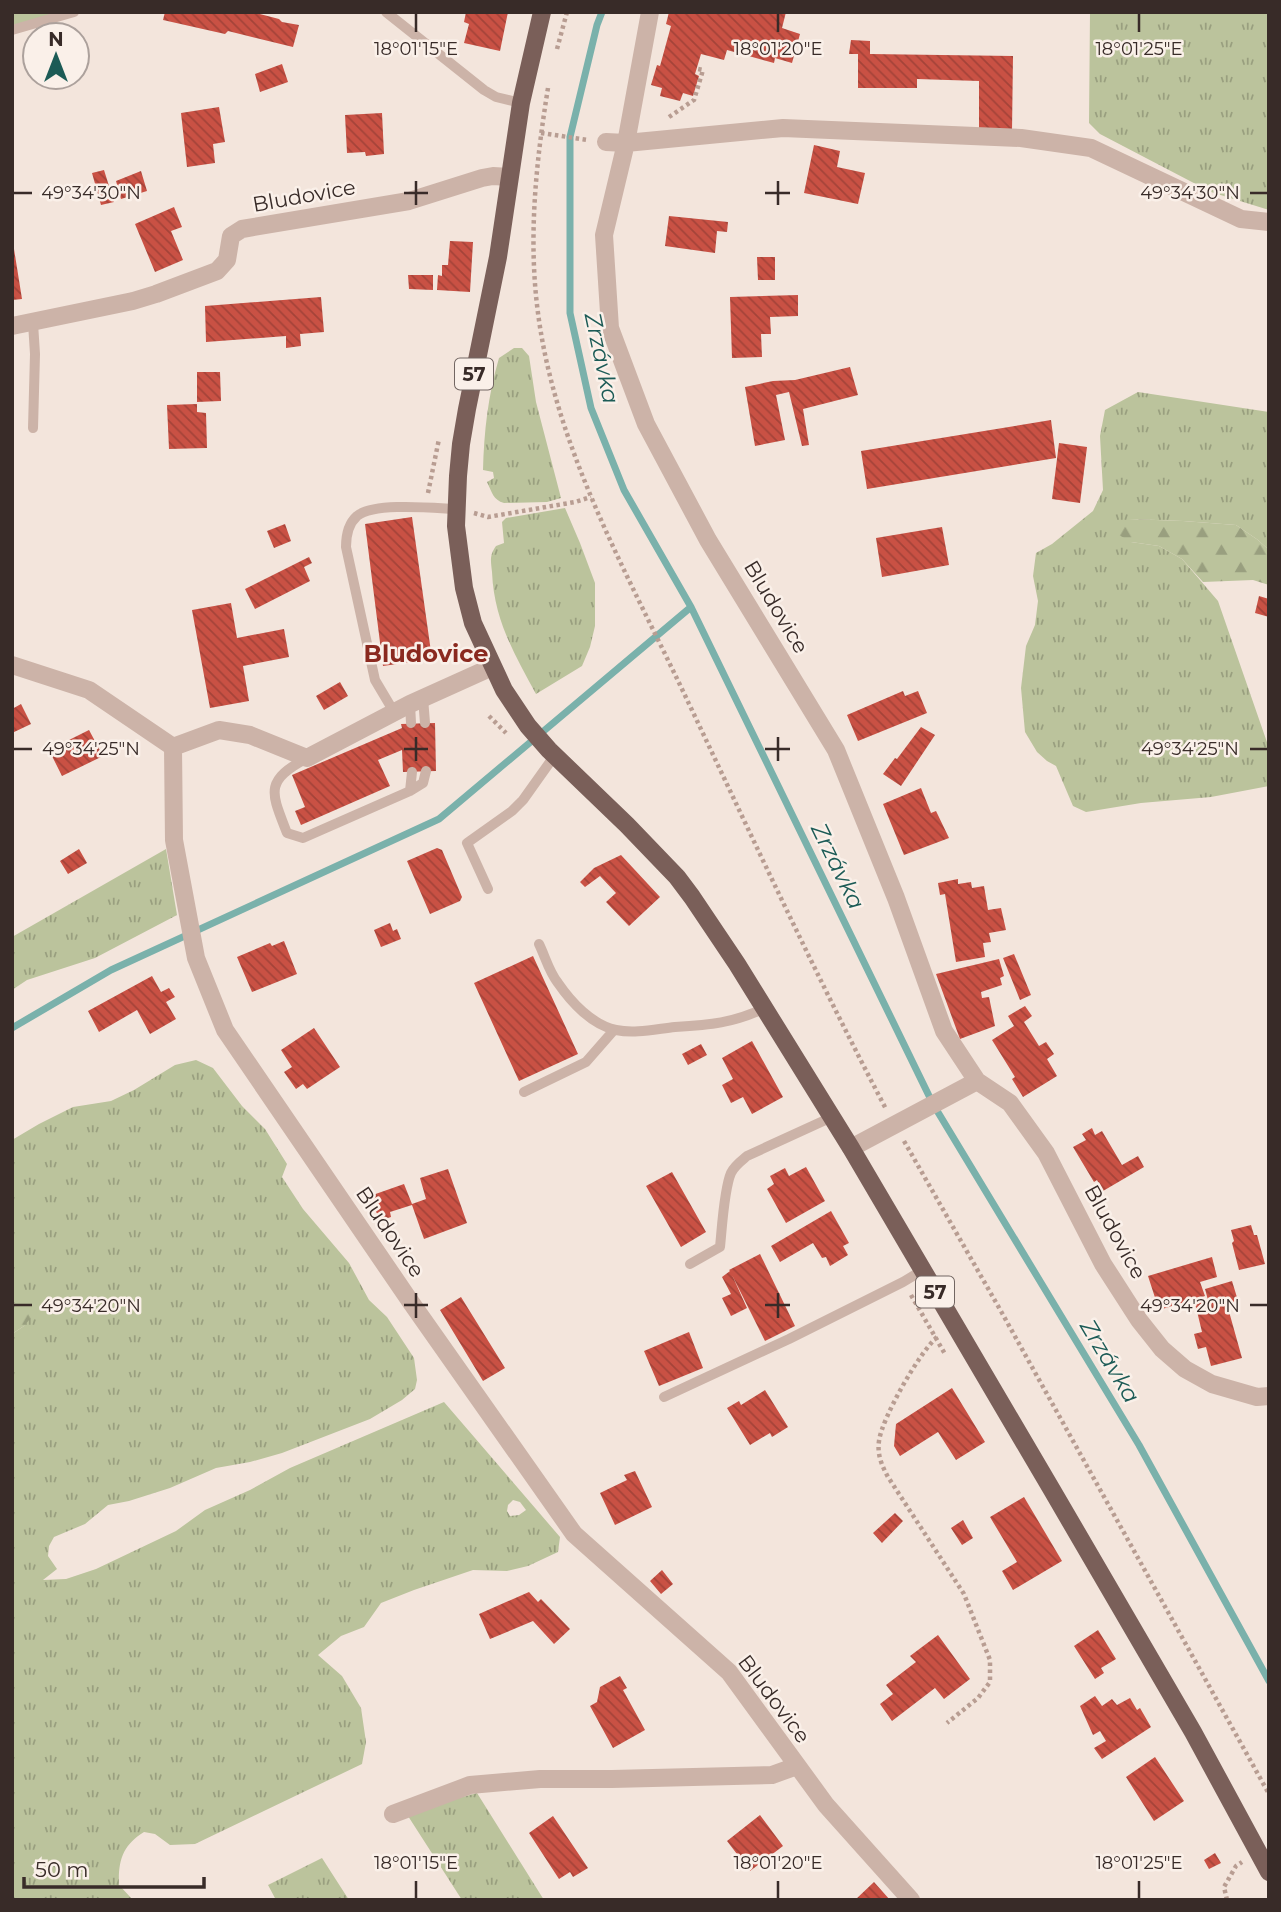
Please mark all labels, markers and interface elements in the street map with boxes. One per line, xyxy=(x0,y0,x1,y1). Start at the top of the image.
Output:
north arrow xyxy=(21,21,91,91)
text: N xyxy=(48,28,64,51)
text: 18°01'15"E xyxy=(374,38,458,60)
text: 18°01'20"E xyxy=(733,38,823,60)
text: 18°01'25"E xyxy=(1095,38,1183,60)
street label: Bludovice xyxy=(251,174,357,217)
text: 49°34'30"N xyxy=(41,182,141,204)
text: 49°34'30"N xyxy=(1140,182,1240,204)
water label: Zrzávka xyxy=(578,309,625,406)
road number: 57 xyxy=(455,358,493,390)
street label: Bludovice xyxy=(739,556,814,658)
district label: Bludovice xyxy=(364,639,488,668)
text: 49°34'25"N xyxy=(42,738,140,760)
text: 49°34'25"N xyxy=(1141,738,1239,760)
water label: Zrzávka xyxy=(805,817,871,914)
street label: Bludovice xyxy=(1079,1180,1152,1283)
street label: Bludovice xyxy=(351,1182,430,1282)
road number: 57 xyxy=(916,1276,954,1308)
text: 49°34'20"N xyxy=(41,1295,141,1317)
text: 49°34'20"N xyxy=(1140,1295,1240,1317)
water label: Zrzávka xyxy=(1074,1313,1146,1408)
street label: Bludovice xyxy=(733,1650,816,1748)
scale bar xyxy=(24,1846,205,1890)
text: 18°01'15"E xyxy=(374,1852,458,1874)
text: 18°01'20"E xyxy=(733,1852,823,1874)
text: 18°01'25"E xyxy=(1095,1852,1183,1874)
text: 50 m xyxy=(35,1857,89,1882)

